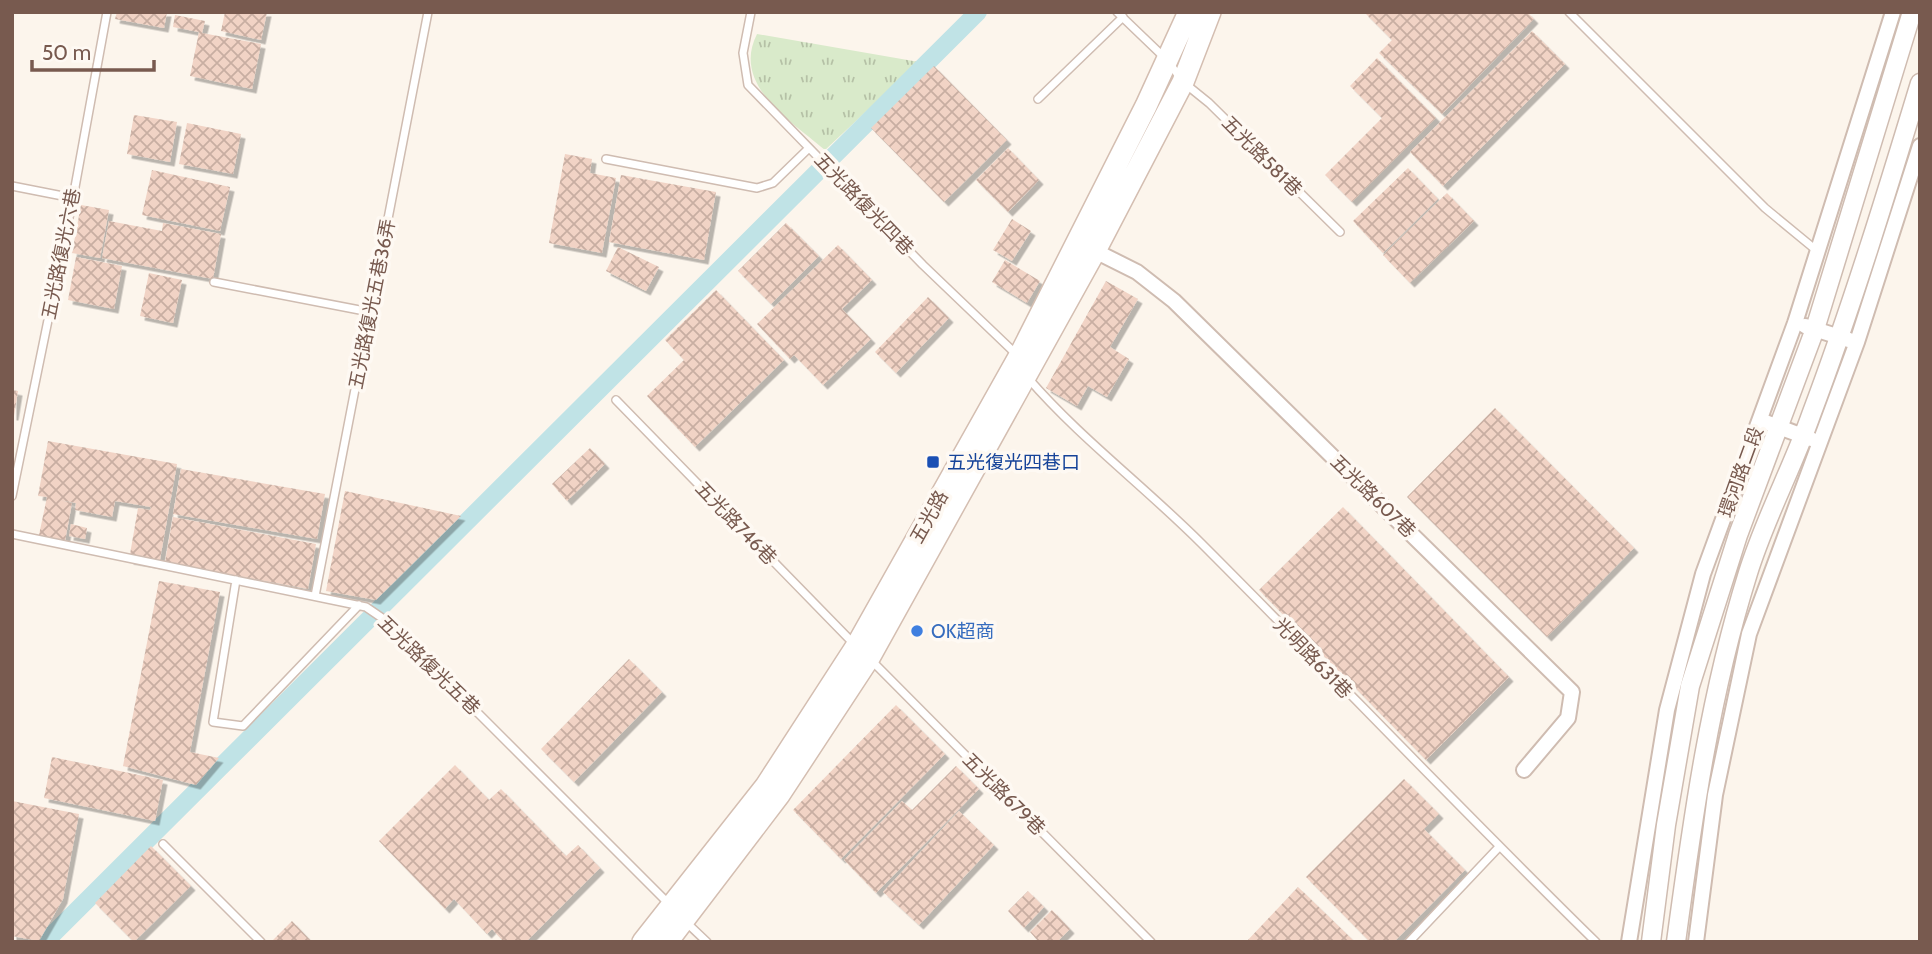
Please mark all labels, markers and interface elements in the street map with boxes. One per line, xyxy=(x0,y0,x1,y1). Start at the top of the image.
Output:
scale bar xyxy=(32,28,154,72)
text: 50 m xyxy=(42,40,91,65)
street label: 五光路581巷 xyxy=(1217,111,1307,201)
street label: 五光路復光四巷 xyxy=(810,148,918,260)
street label: 五光路復光六巷 xyxy=(37,187,85,321)
street label: 五光路復光五巷36弄 xyxy=(344,217,400,391)
street label: 環河路二段 xyxy=(1714,423,1768,521)
street label: 五光路607巷 xyxy=(1326,450,1420,542)
place label: 五光復光四巷口 xyxy=(947,451,1080,474)
marker: 五光復光四巷口 xyxy=(925,454,941,470)
street label: 五光路746巷 xyxy=(691,477,781,569)
street label: 五光路 xyxy=(905,486,953,548)
street label: 五光路復光五巷 xyxy=(373,611,485,719)
street label: 光明路631巷 xyxy=(1269,613,1357,703)
place label: OK超商 xyxy=(931,620,994,643)
marker: OK超商 xyxy=(909,623,925,639)
street label: 五光路679巷 xyxy=(958,748,1050,840)

